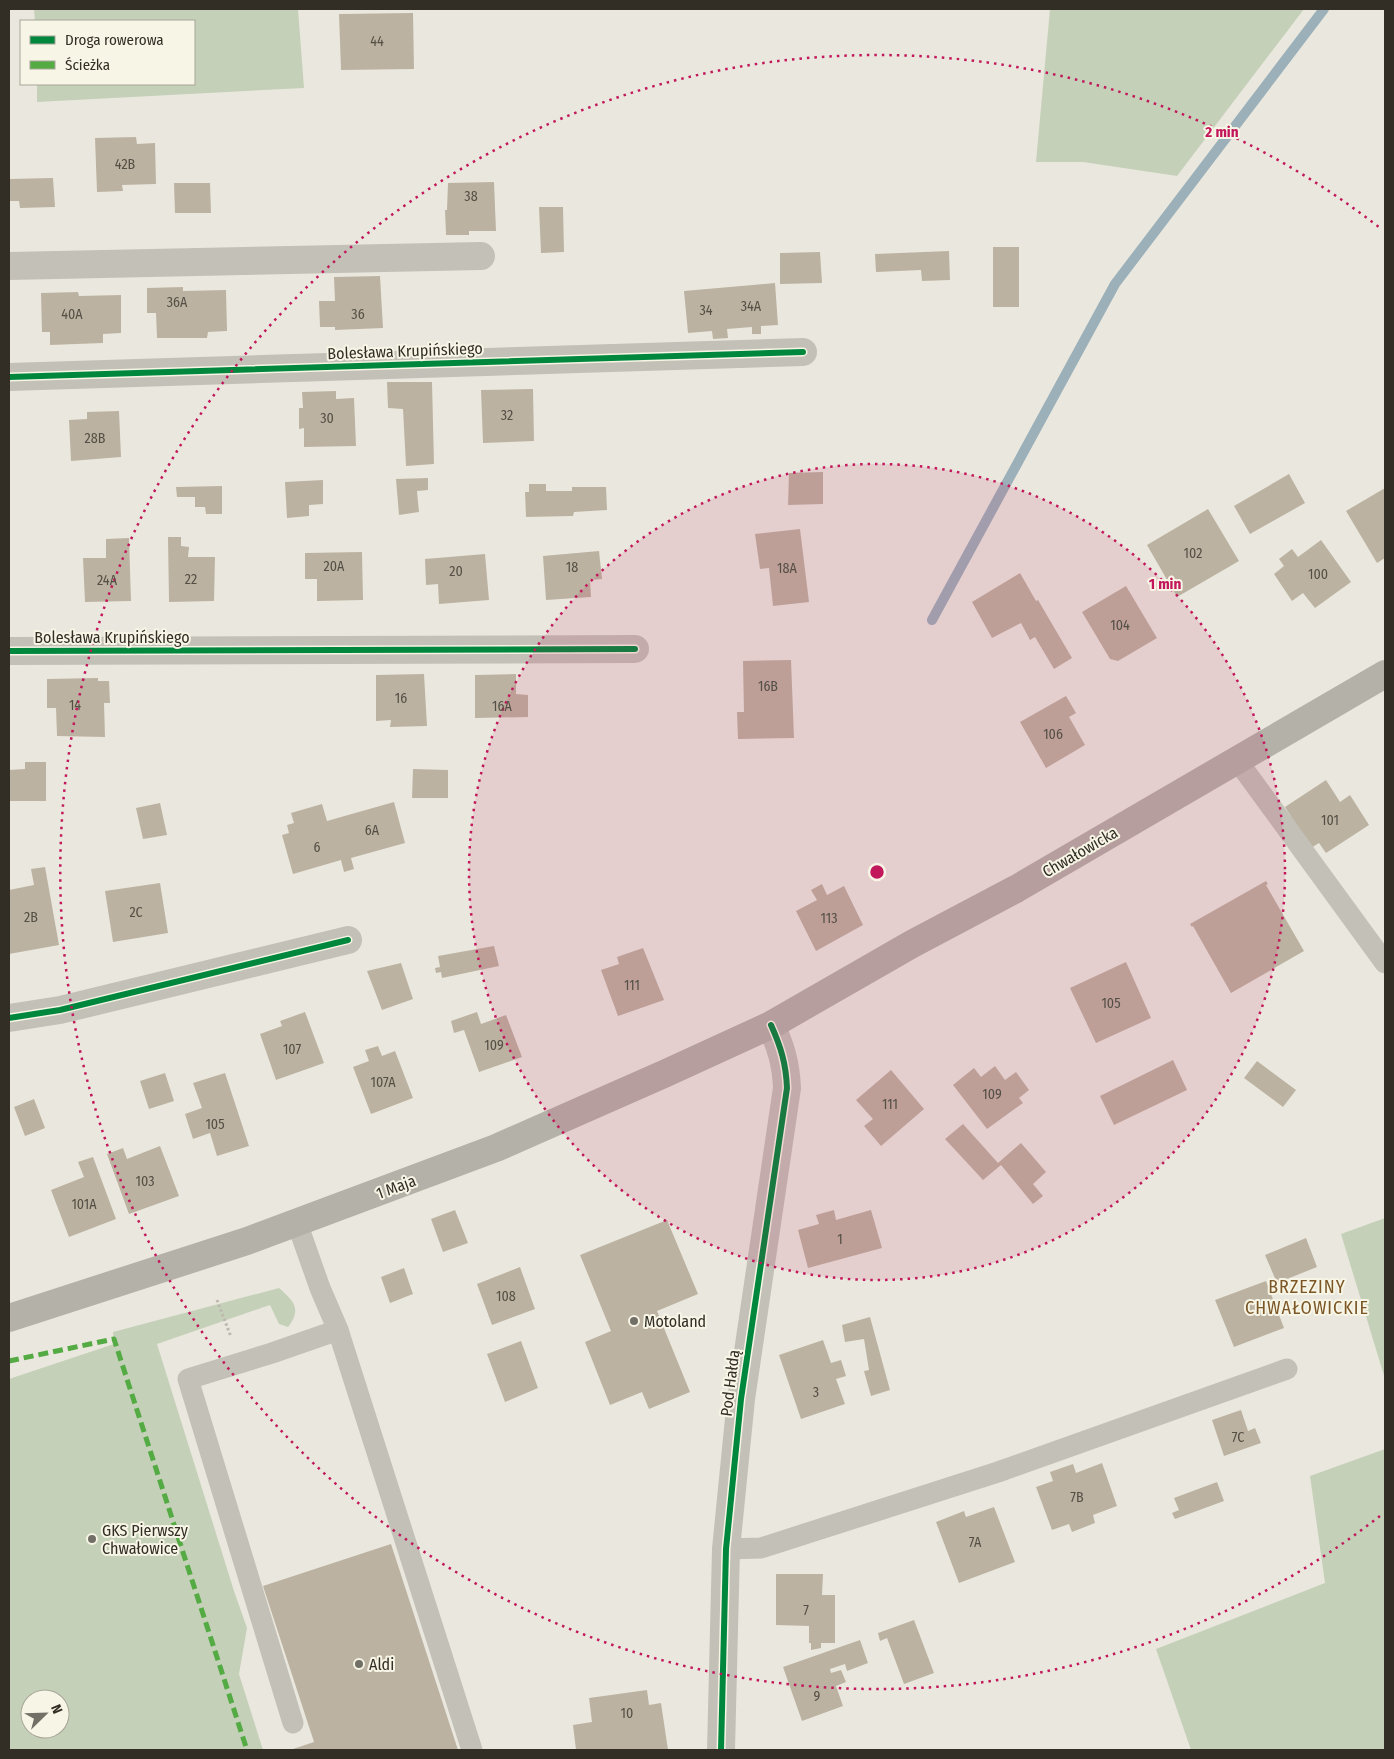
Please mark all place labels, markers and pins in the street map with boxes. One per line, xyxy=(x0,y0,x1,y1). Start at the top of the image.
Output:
centre of rings xyxy=(868,863,886,881)
place label: Motoland xyxy=(644,1312,706,1331)
marker: Motoland xyxy=(628,1315,640,1327)
place label: GKS Pierwszy Chwałowice xyxy=(102,1521,189,1558)
marker: GKS Pierwszy Chwałowice xyxy=(86,1533,98,1545)
place label: Aldi xyxy=(369,1655,394,1674)
marker: Aldi xyxy=(353,1658,365,1670)

